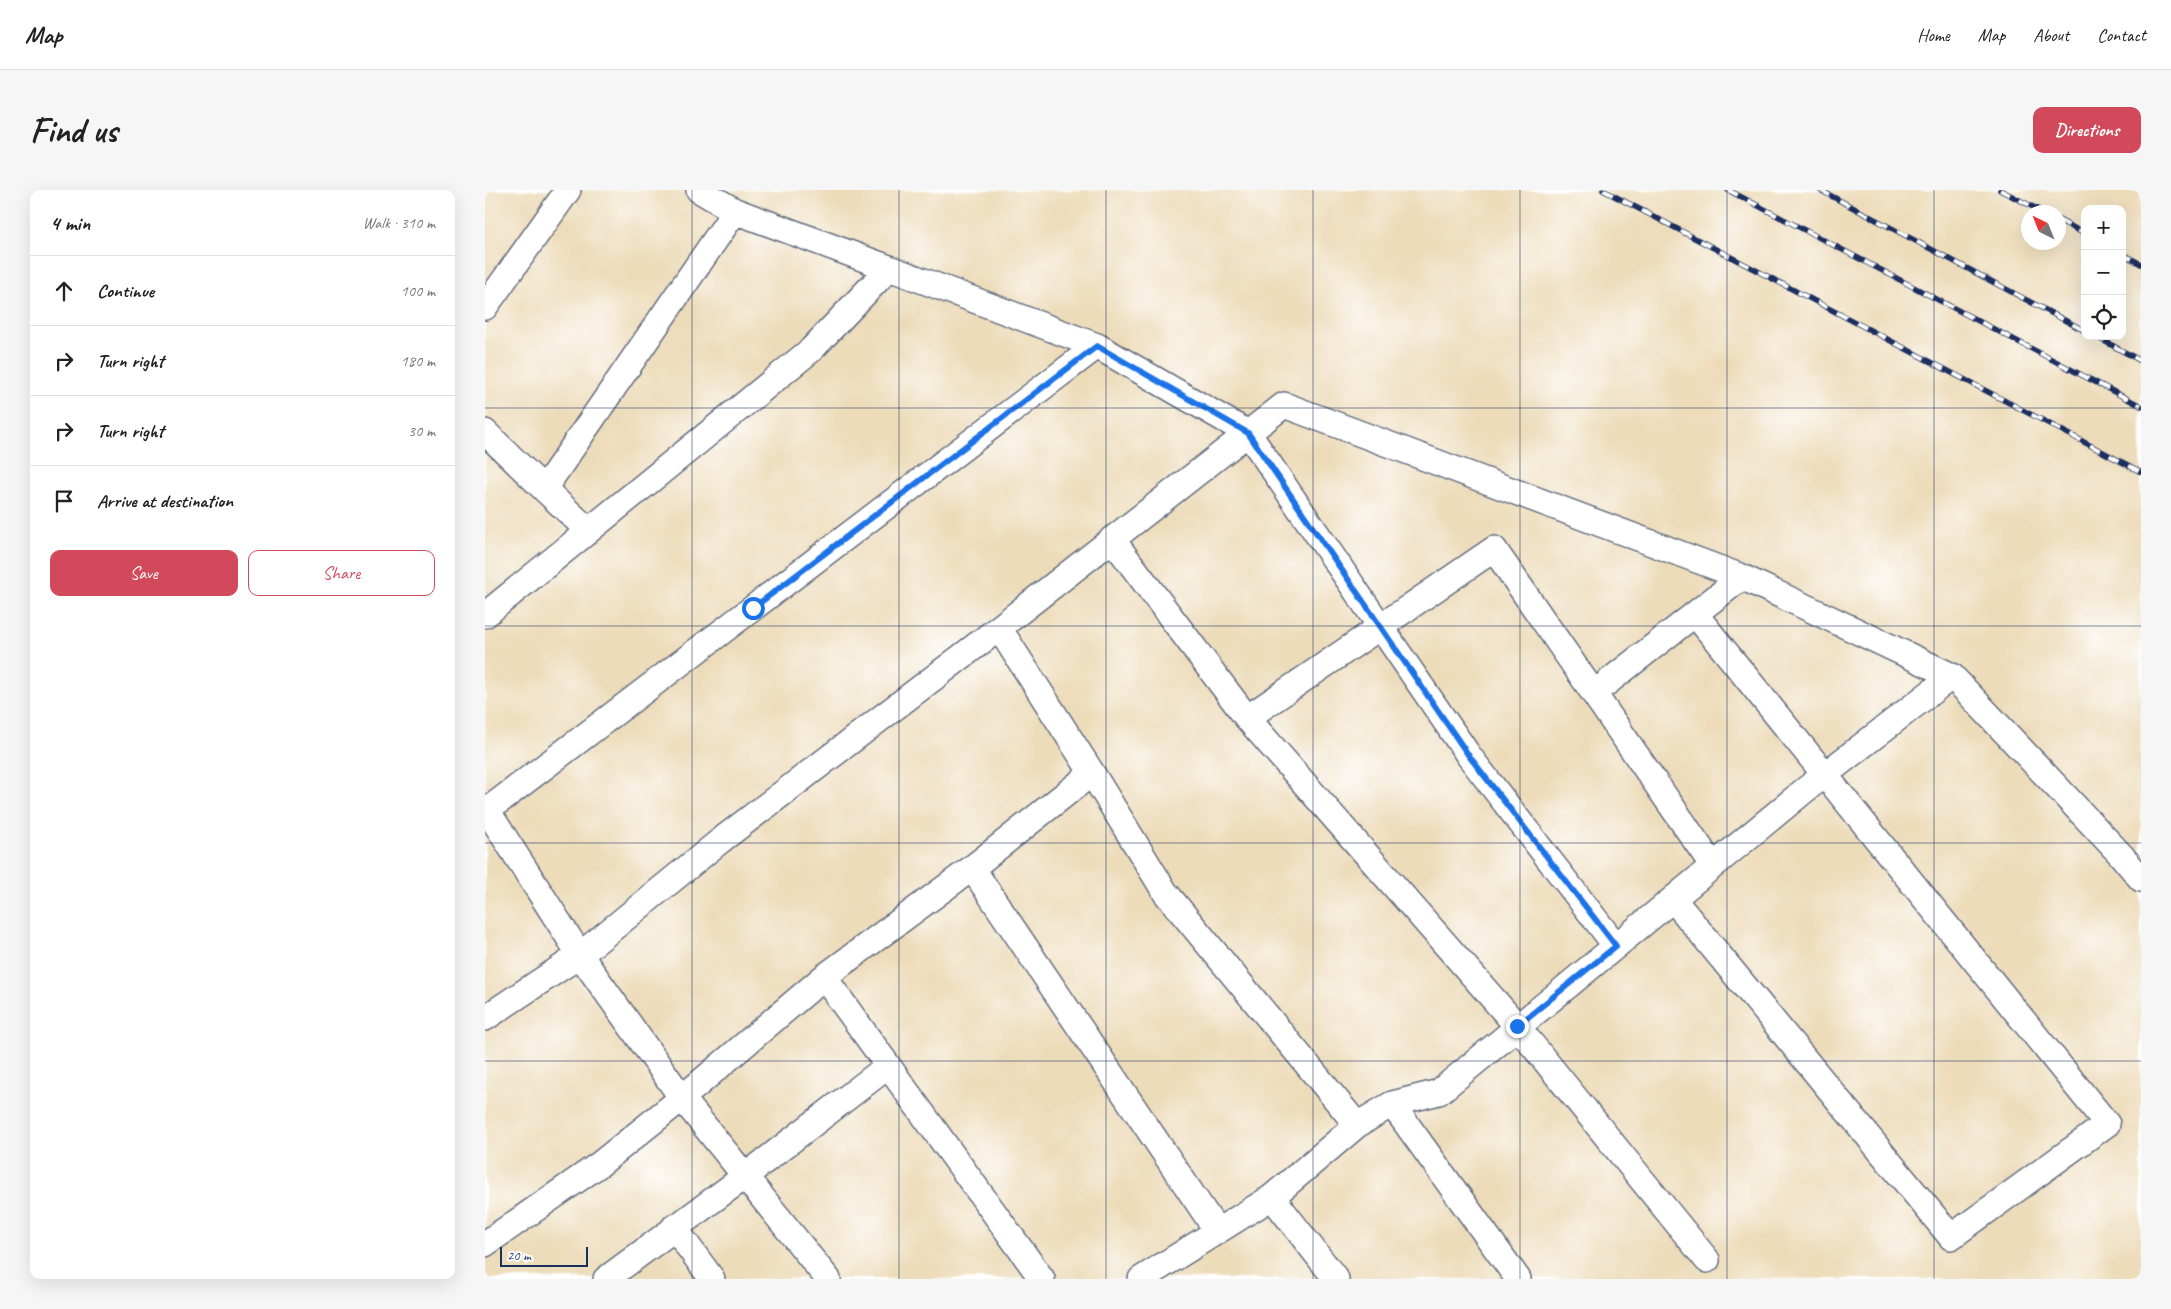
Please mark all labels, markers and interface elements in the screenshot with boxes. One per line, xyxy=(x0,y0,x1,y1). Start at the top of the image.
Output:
text: Map xyxy=(25,20,62,50)
text: Home xyxy=(1917,24,1950,46)
text: Map xyxy=(1978,24,2005,46)
text: About xyxy=(2033,24,2069,46)
text: Contact xyxy=(2097,24,2146,46)
button: Directions xyxy=(2033,107,2141,153)
text: Find us xyxy=(30,108,117,153)
north arrow xyxy=(2021,205,2066,250)
map controls xyxy=(2081,205,2126,340)
button: + xyxy=(2081,205,2126,250)
text: 4 min xyxy=(50,210,90,236)
text: Walk · 310 m xyxy=(363,213,435,233)
button: − xyxy=(2081,250,2126,295)
icon: ahead xyxy=(50,277,78,305)
text: Continue xyxy=(97,279,154,303)
text: 100 m xyxy=(401,281,435,301)
button: locate xyxy=(2081,295,2126,340)
icon: right xyxy=(50,347,78,375)
text: Turn right xyxy=(97,349,164,373)
text: 180 m xyxy=(401,351,435,371)
icon: right xyxy=(50,417,78,445)
text: Turn right xyxy=(97,419,164,443)
text: 30 m xyxy=(408,421,435,441)
icon: arrive xyxy=(50,487,78,515)
text: Arrive at destination xyxy=(97,489,233,513)
button: Save xyxy=(50,550,238,596)
button: Share xyxy=(248,550,435,596)
route start xyxy=(742,597,765,620)
route end xyxy=(1506,1015,1529,1038)
scale bar xyxy=(500,1244,587,1267)
text: 20 m xyxy=(507,1247,531,1264)

